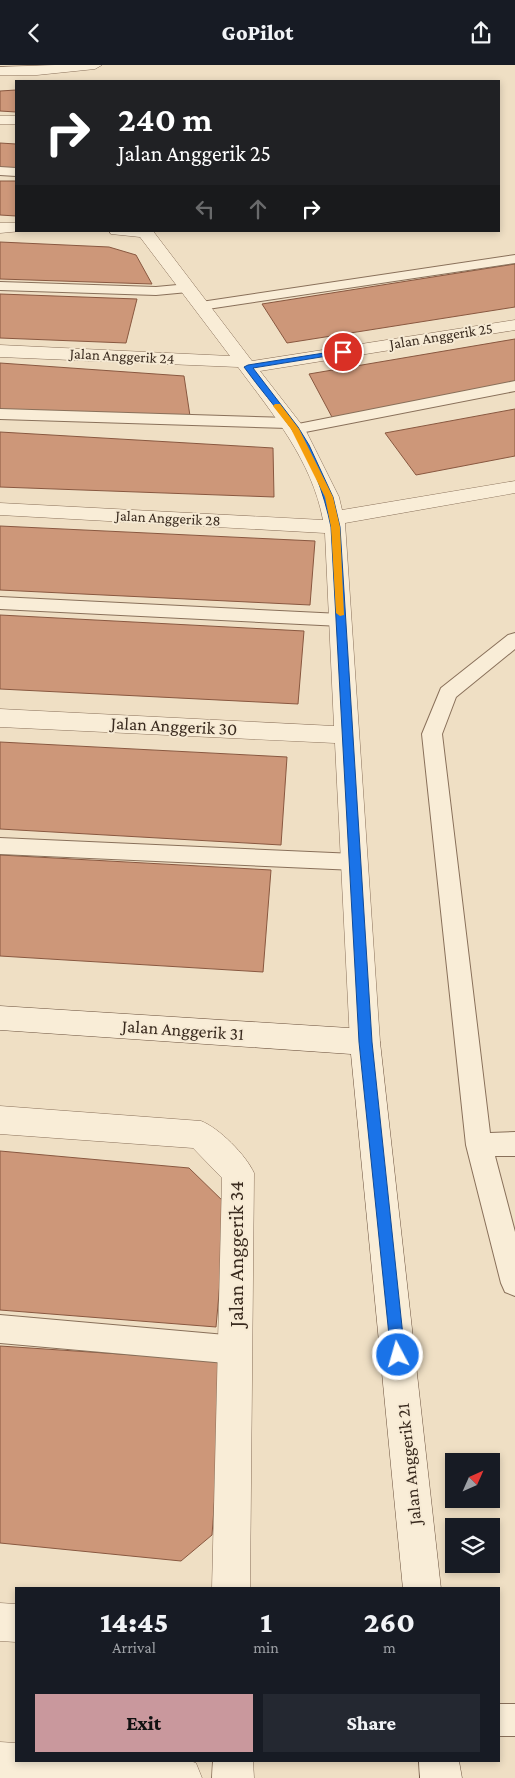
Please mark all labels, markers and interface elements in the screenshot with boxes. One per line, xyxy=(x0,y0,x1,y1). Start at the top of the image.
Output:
icon: back xyxy=(20,19,48,47)
icon: share xyxy=(467,19,495,47)
text: GoPilot xyxy=(222,20,293,45)
icon: right xyxy=(35,100,100,165)
text: 240 m xyxy=(118,100,212,139)
text: Jalan Anggerik 25 xyxy=(118,141,271,166)
icon: left xyxy=(191,195,219,223)
icon: ahead xyxy=(244,195,272,223)
icon: right xyxy=(297,195,325,223)
street label: Jalan Anggerik 25 xyxy=(386,320,494,353)
pin xyxy=(322,331,364,373)
icon: arrive xyxy=(329,338,357,366)
street label: Jalan Anggerik 24 xyxy=(67,345,175,368)
street label: Jalan Anggerik 28 xyxy=(113,507,221,530)
street label: Jalan Anggerik 30 xyxy=(108,713,238,739)
street label: Jalan Anggerik 31 xyxy=(119,1016,245,1044)
street label: Jalan Anggerik 34 xyxy=(224,1181,248,1329)
position arrow xyxy=(371,1328,423,1380)
street label: Jalan Anggerik 21 xyxy=(393,1402,426,1528)
north arrow xyxy=(445,1453,500,1507)
map controls xyxy=(445,1453,500,1573)
button: layers xyxy=(445,1518,500,1573)
text: 14:45 xyxy=(100,1605,168,1638)
text: 1 xyxy=(260,1605,272,1638)
text: 260 xyxy=(364,1605,415,1638)
text: Arrival xyxy=(112,1639,156,1656)
text: min xyxy=(253,1639,279,1656)
text: m xyxy=(383,1639,396,1656)
button: Exit xyxy=(35,1694,253,1752)
button: Share xyxy=(263,1694,480,1752)

